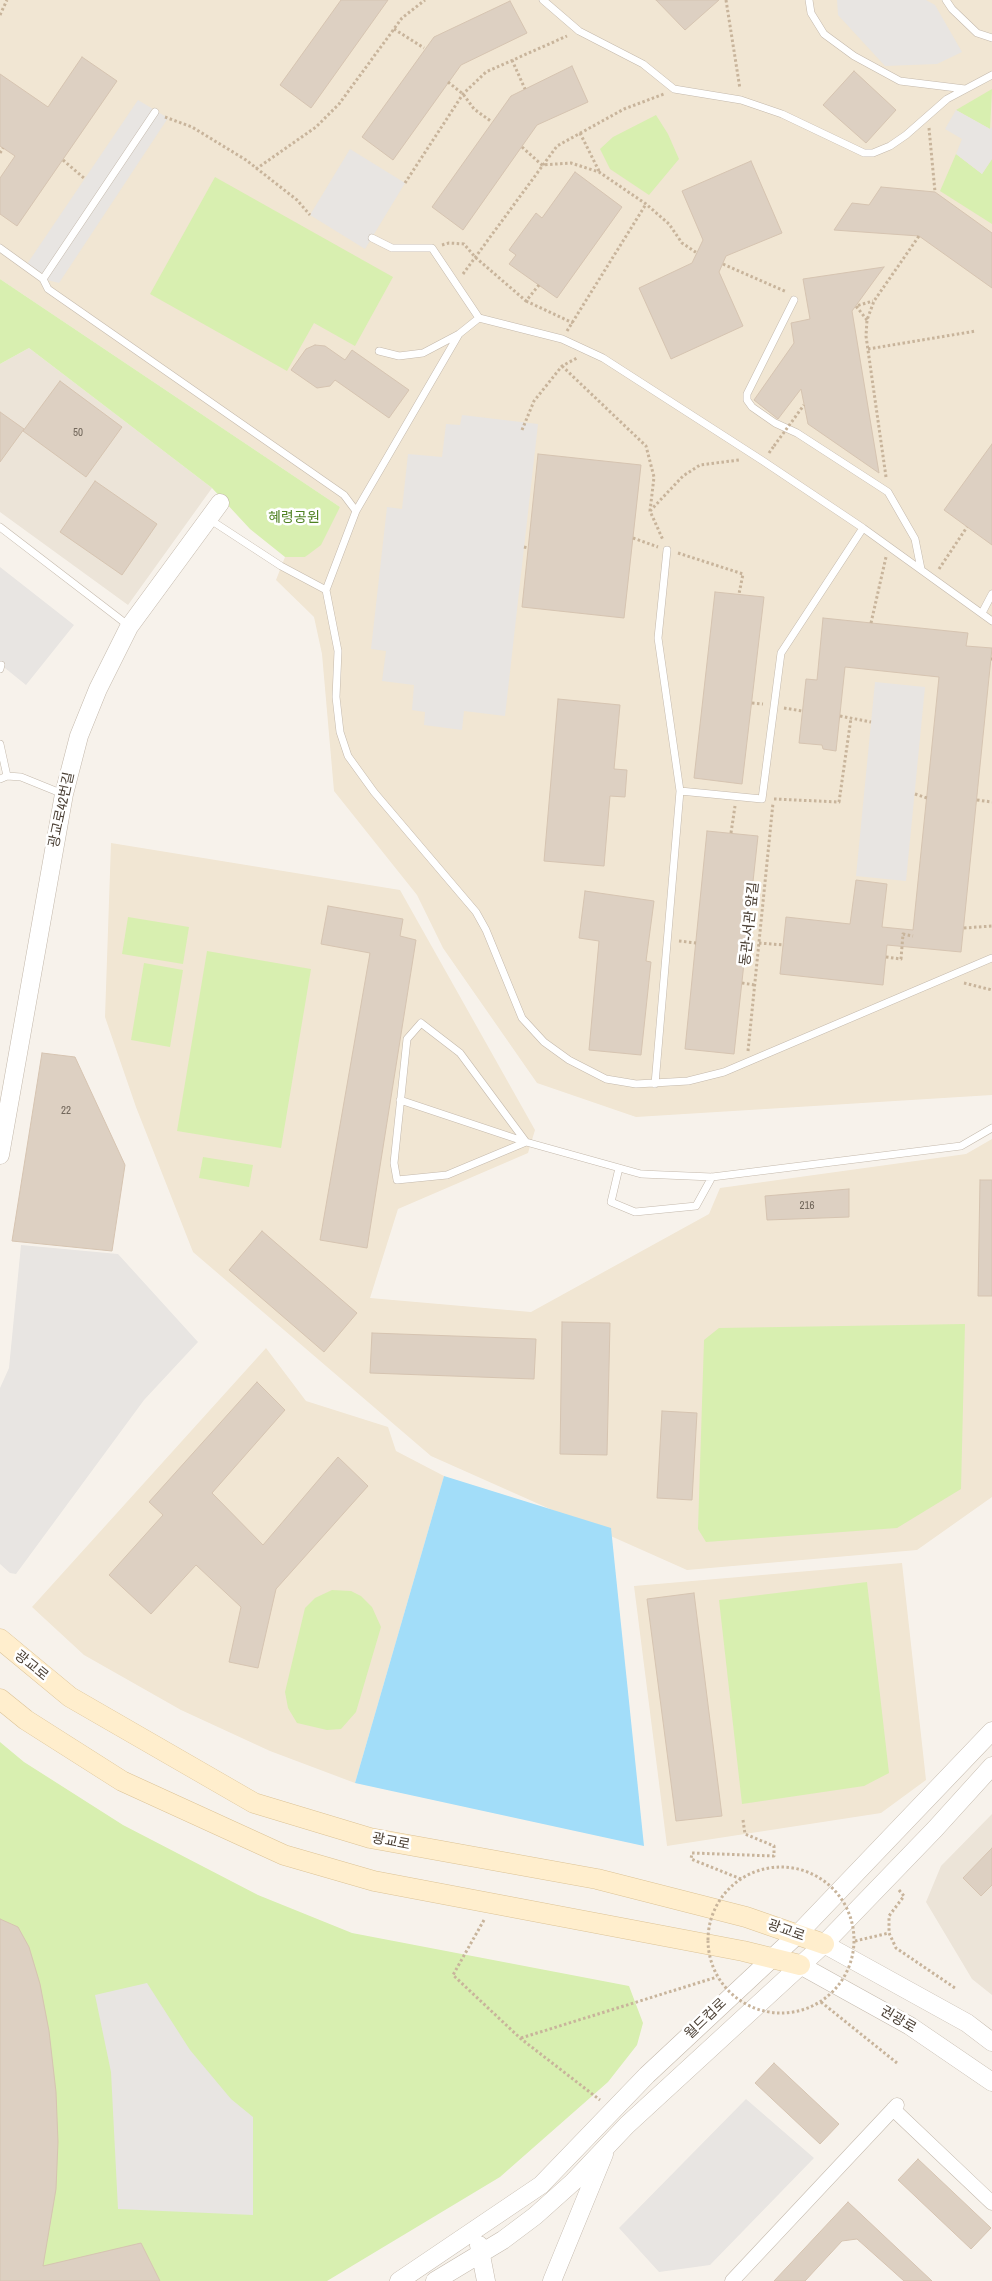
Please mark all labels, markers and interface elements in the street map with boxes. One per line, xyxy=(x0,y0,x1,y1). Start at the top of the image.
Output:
house number: 50 xyxy=(73,426,83,440)
park label: 혜령공원 xyxy=(268,510,320,526)
street label: 광교로42번길 xyxy=(46,771,78,849)
street label: 동관-서관 앞길 xyxy=(737,881,763,967)
house number: 22 xyxy=(61,1104,71,1118)
house number: 216 xyxy=(799,1199,815,1213)
street label: 광교로 xyxy=(11,1647,51,1685)
street label: 광교로 xyxy=(370,1830,412,1854)
street label: 광교로 xyxy=(765,1917,807,1945)
street label: 월드컵로 xyxy=(682,1995,730,2043)
street label: 권광로 xyxy=(877,2003,919,2037)

